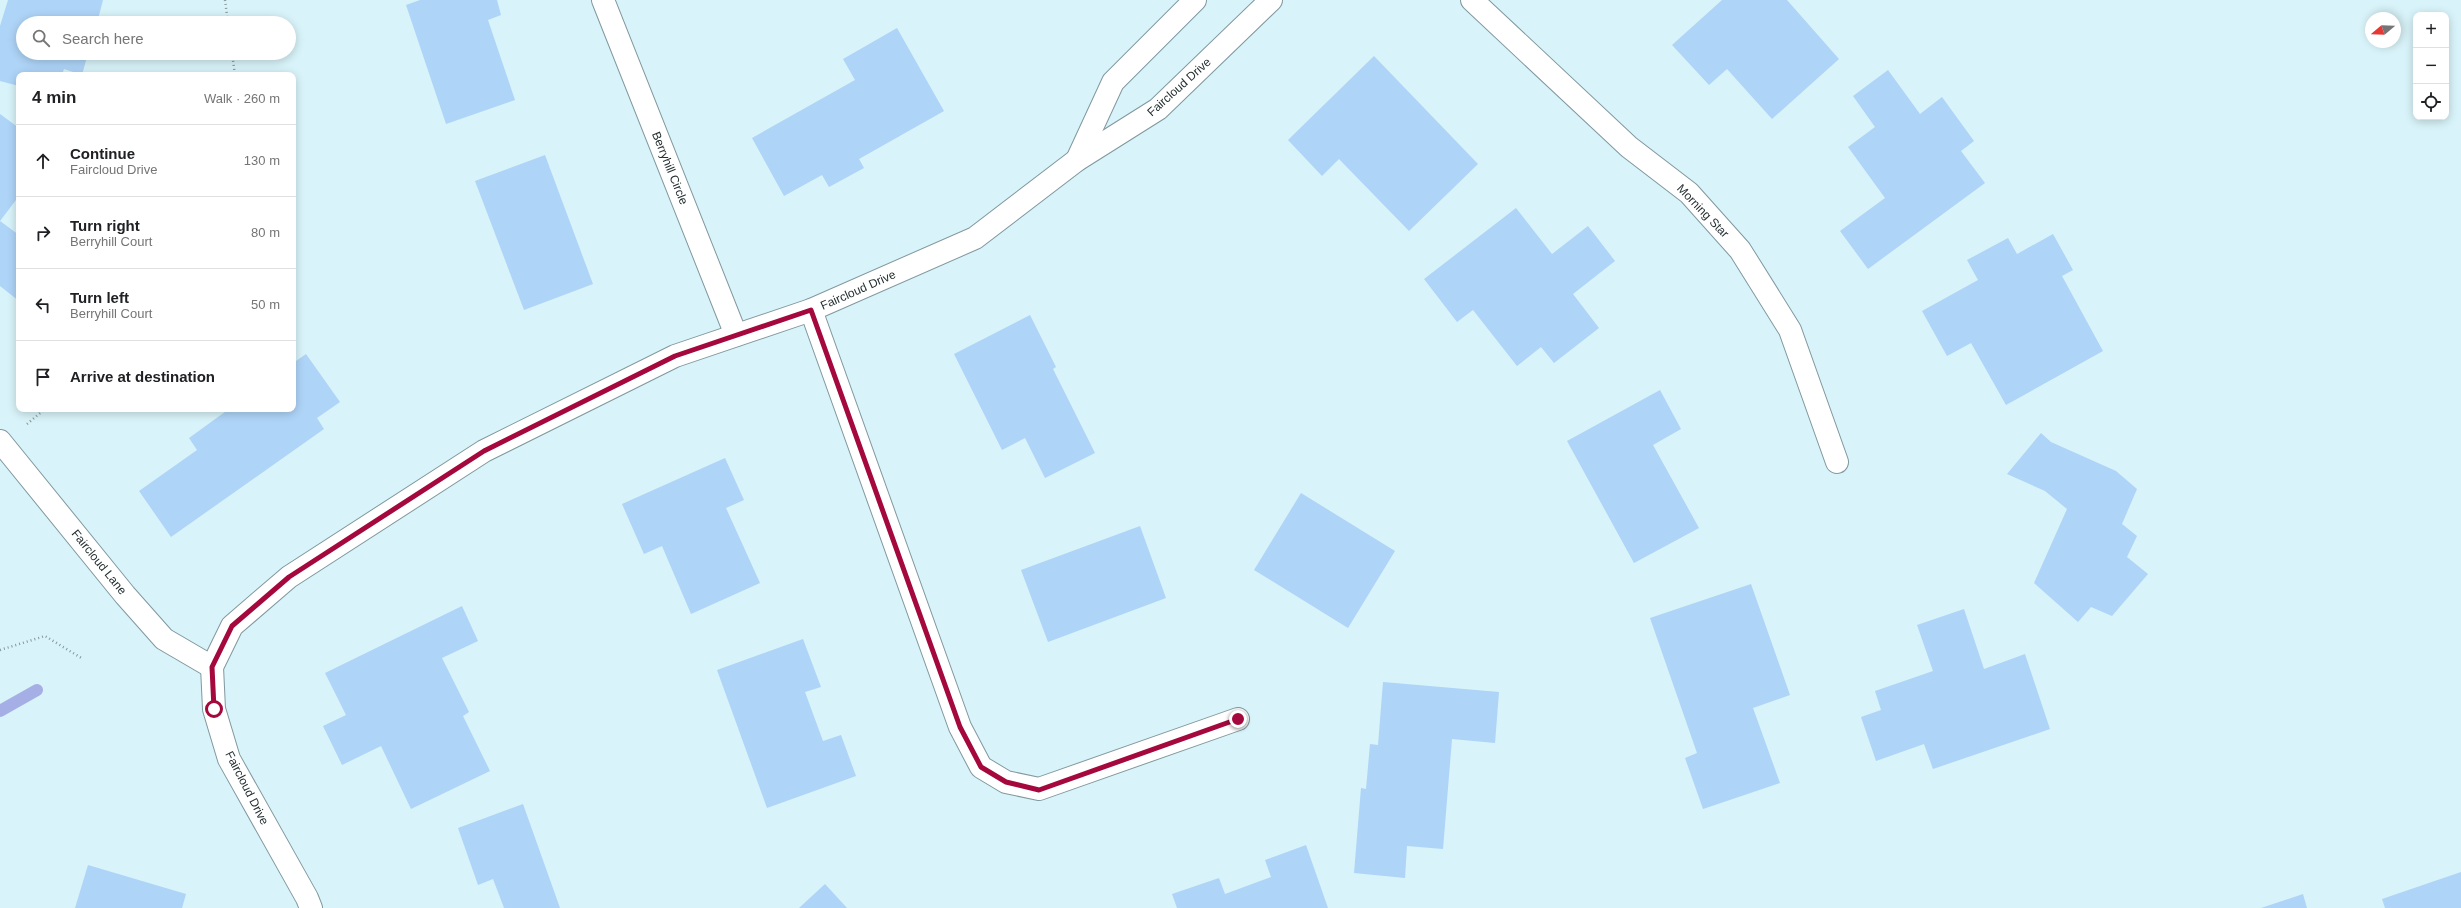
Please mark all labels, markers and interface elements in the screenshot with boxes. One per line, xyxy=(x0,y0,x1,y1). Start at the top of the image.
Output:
north arrow xyxy=(2365,12,2401,48)
map controls xyxy=(2413,12,2449,120)
button: + xyxy=(2413,12,2449,48)
search box xyxy=(16,16,296,60)
icon: search xyxy=(30,27,52,49)
text: Search here xyxy=(62,30,144,47)
button: − xyxy=(2413,48,2449,84)
street label: Faircloud Drive xyxy=(1144,55,1214,119)
button: locate xyxy=(2413,84,2449,120)
text: 4 min xyxy=(32,88,76,107)
text: Walk · 260 m xyxy=(204,91,280,106)
street label: Berryhill Circle xyxy=(649,130,691,207)
text: Continue xyxy=(70,145,135,162)
icon: ahead xyxy=(32,150,54,172)
text: 130 m xyxy=(244,153,280,168)
text: Faircloud Drive xyxy=(70,162,157,177)
street label: Morning Star xyxy=(1674,181,1732,241)
text: Turn right xyxy=(70,217,140,234)
icon: right xyxy=(32,222,54,244)
text: 80 m xyxy=(251,225,280,240)
text: Berryhill Court xyxy=(70,234,152,249)
street label: Faircloud Drive xyxy=(818,267,898,313)
text: Turn left xyxy=(70,289,129,306)
icon: left xyxy=(32,294,54,316)
text: 50 m xyxy=(251,297,280,312)
text: Berryhill Court xyxy=(70,306,152,321)
icon: arrive xyxy=(32,366,54,388)
text: Arrive at destination xyxy=(70,368,215,385)
street label: Faircloud Lane xyxy=(69,527,130,598)
route start xyxy=(205,700,223,718)
route end xyxy=(1229,710,1247,728)
street label: Faircloud Drive xyxy=(222,749,272,827)

